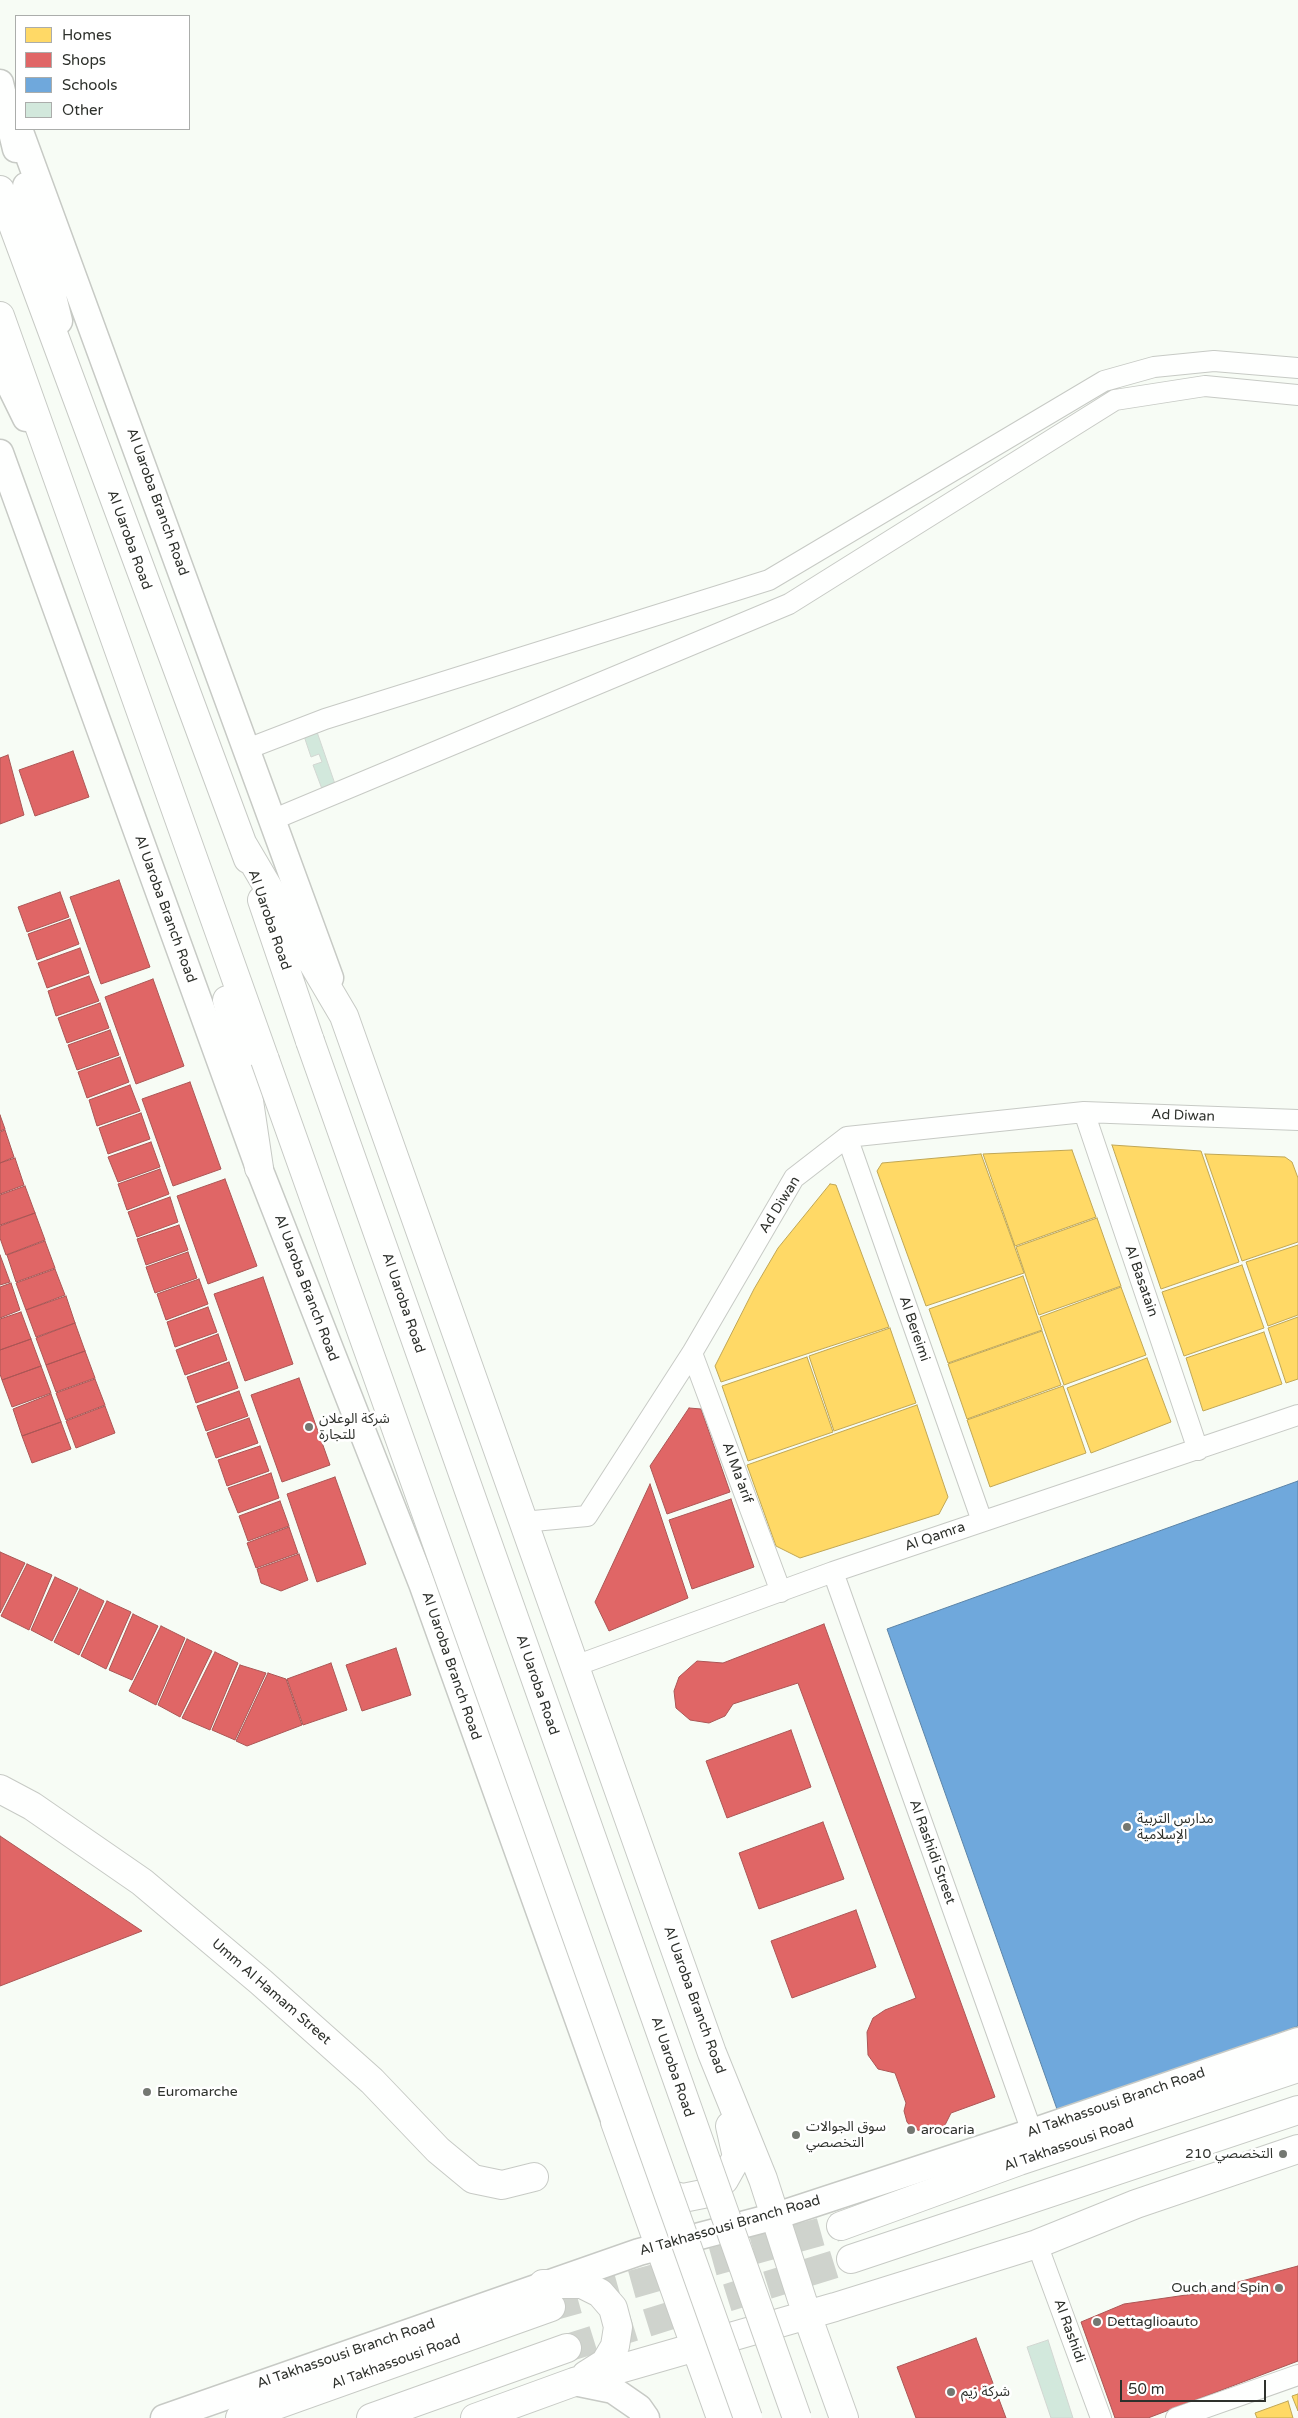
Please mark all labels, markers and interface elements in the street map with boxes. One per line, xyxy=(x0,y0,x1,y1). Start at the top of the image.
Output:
legend xyxy=(15,15,190,130)
text: Homes xyxy=(62,26,112,44)
text: Shops xyxy=(62,51,106,69)
text: Schools xyxy=(62,76,118,94)
text: Other xyxy=(62,101,103,119)
street label: Al Uaroba Branch Road xyxy=(122,426,192,578)
street label: Al Uaroba Road xyxy=(103,488,155,592)
street label: Al Uaroba Branch Road xyxy=(130,833,200,985)
street label: Al Uaroba Road xyxy=(244,868,294,972)
street label: Ad Diwan xyxy=(1151,1106,1215,1126)
street label: Ad Diwan xyxy=(756,1173,804,1237)
street label: Al Uaroba Branch Road xyxy=(270,1212,342,1364)
street label: Al Basatain xyxy=(1121,1243,1161,1319)
street label: Al Uaroba Road xyxy=(378,1251,428,1355)
street label: Al Bereimi xyxy=(895,1294,933,1364)
place label: شركة الوعلان للتجارة xyxy=(319,1411,390,1444)
marker: شركة الوعلان للتجارة xyxy=(303,1421,315,1433)
street label: Al Ma'arif xyxy=(718,1440,756,1506)
street label: Al Qamra xyxy=(903,1519,967,1555)
street label: Al Uaroba Branch Road xyxy=(418,1590,484,1742)
street label: Al Uaroba Road xyxy=(512,1633,562,1737)
street label: Al Rashidi Street xyxy=(905,1797,959,1907)
place label: مدارس التربية الإسلامية xyxy=(1137,1811,1214,1844)
marker: مدارس التربية الإسلامية xyxy=(1121,1821,1133,1833)
street label: Al Uaroba Branch Road xyxy=(659,1924,729,2076)
street label: Umm Al Hamam Street xyxy=(208,1936,334,2048)
street label: Al Uaroba Road xyxy=(647,2015,697,2119)
street label: Al Takhassousi Branch Road xyxy=(1025,2065,1207,2141)
place label: Euromarche xyxy=(157,2084,238,2100)
marker: Euromarche xyxy=(141,2086,153,2098)
street label: Al Takhassousi Road xyxy=(1002,2115,1136,2175)
place label: سوق الجوالات التخصصي xyxy=(806,2119,886,2152)
place label: arocaria xyxy=(921,2122,975,2138)
marker: arocaria xyxy=(905,2124,917,2136)
marker: سوق الجوالات التخصصي xyxy=(790,2129,802,2141)
place label: التخصصي 210 xyxy=(1185,2146,1273,2162)
marker: التخصصي 210 xyxy=(1277,2148,1289,2160)
street label: Al Takhassousi Branch Road xyxy=(638,2192,822,2260)
place label: Ouch and Spin xyxy=(1171,2280,1269,2296)
marker: Ouch and Spin xyxy=(1273,2282,1285,2294)
street label: Al Rashidi xyxy=(1050,2297,1088,2365)
place label: Dettaglioauto xyxy=(1107,2314,1198,2330)
street label: Al Takhassousi Branch Road xyxy=(255,2316,437,2392)
marker: Dettaglioauto xyxy=(1091,2316,1103,2328)
street label: Al Takhassousi Road xyxy=(329,2331,463,2393)
scale bar xyxy=(1123,2370,1269,2402)
text: 50 m xyxy=(1128,2380,1165,2398)
place label: شركة زيم xyxy=(961,2384,1010,2400)
marker: شركة زيم xyxy=(945,2386,957,2398)

